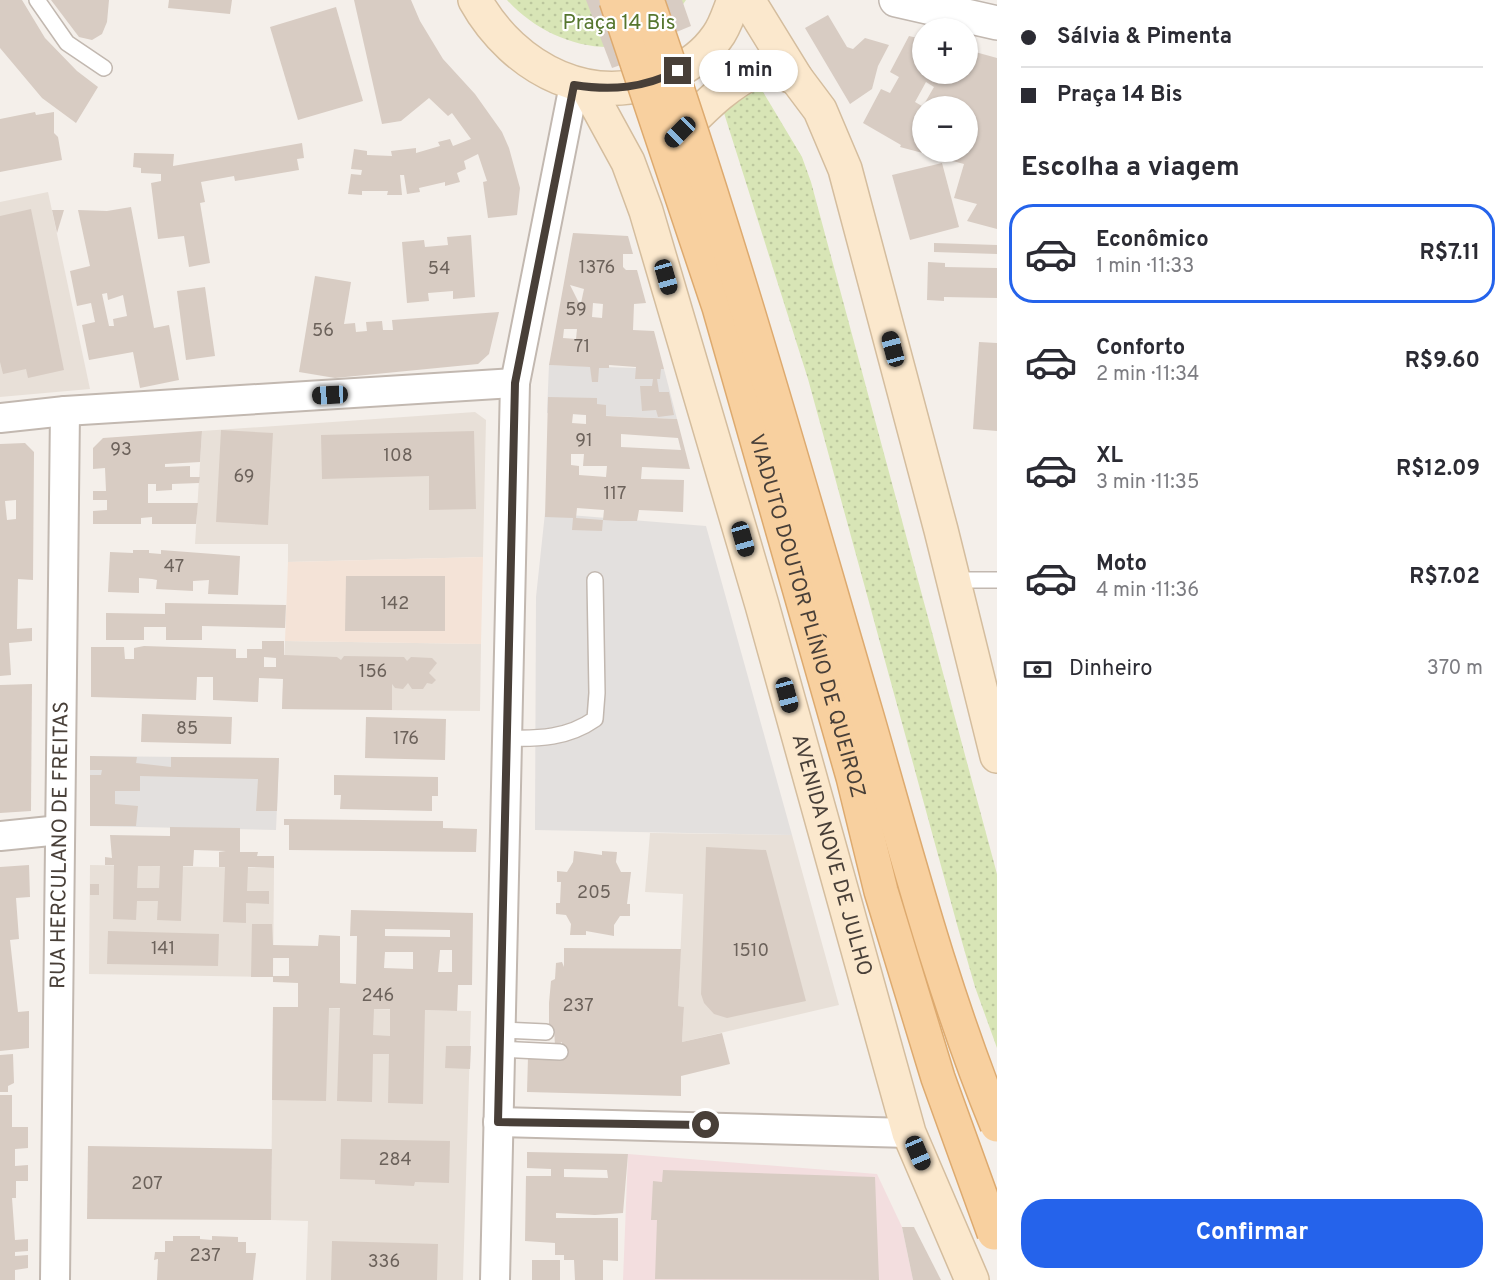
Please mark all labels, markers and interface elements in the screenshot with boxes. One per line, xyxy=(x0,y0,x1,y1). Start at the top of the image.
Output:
park label: Praça 14 Bis xyxy=(563,10,675,37)
map controls xyxy=(912,18,978,162)
button: + xyxy=(912,18,978,84)
text: Sálvia & Pimenta xyxy=(1057,24,1232,51)
callout: 1 min xyxy=(699,50,798,92)
route end xyxy=(664,57,691,84)
text: 1 min xyxy=(724,58,773,84)
text: Praça 14 Bis xyxy=(1057,82,1183,109)
button: − xyxy=(912,96,978,162)
car xyxy=(661,113,699,151)
text: Escolha a viagem xyxy=(1021,151,1240,185)
icon: car xyxy=(1024,227,1078,281)
text: Econômico xyxy=(1096,227,1209,254)
text: R$7.11 xyxy=(1420,240,1480,267)
text: 1 min · 11:33 xyxy=(1096,254,1194,280)
house number: 1376 xyxy=(579,257,615,280)
car xyxy=(652,257,680,297)
house number: 54 xyxy=(428,258,450,281)
house number: 59 xyxy=(565,299,587,322)
house number: 56 xyxy=(312,320,334,343)
car xyxy=(880,329,906,369)
icon: car xyxy=(1024,335,1078,389)
text: Conforto xyxy=(1096,335,1185,362)
house number: 71 xyxy=(574,336,590,359)
text: R$9.60 xyxy=(1405,348,1480,375)
text: 2 min · 11:34 xyxy=(1096,362,1200,388)
car xyxy=(312,385,348,405)
house number: 91 xyxy=(575,430,593,453)
street label: VIADUTO DOUTOR PLÍNIO DE QUEIROZ xyxy=(742,431,871,801)
house number: 93 xyxy=(110,439,132,462)
icon: car xyxy=(1024,443,1078,497)
text: XL xyxy=(1096,443,1123,470)
house number: 108 xyxy=(383,445,413,468)
text: R$12.09 xyxy=(1396,456,1480,483)
house number: 69 xyxy=(234,466,254,489)
text: 3 min · 11:35 xyxy=(1096,470,1199,496)
house number: 117 xyxy=(604,483,626,506)
car xyxy=(729,519,757,559)
icon: car xyxy=(1024,551,1078,605)
text: Moto xyxy=(1096,551,1147,578)
house number: 47 xyxy=(164,556,184,579)
text: R$7.02 xyxy=(1409,564,1480,591)
text: 4 min · 11:36 xyxy=(1096,578,1199,604)
house number: 142 xyxy=(381,593,409,616)
icon: cash xyxy=(1021,653,1054,686)
text: Dinheiro xyxy=(1069,656,1152,683)
text: 370 m xyxy=(1427,656,1483,682)
house number: 156 xyxy=(359,661,387,684)
car xyxy=(774,675,800,715)
street label: RUA HERCULANO DE FREITAS xyxy=(45,701,75,989)
house number: 85 xyxy=(176,718,198,741)
house number: 176 xyxy=(393,728,419,751)
street label: AVENIDA NOVE DE JULHO xyxy=(785,731,878,979)
house number: 205 xyxy=(577,882,611,905)
house number: 141 xyxy=(151,938,175,961)
house number: 1510 xyxy=(733,940,769,963)
house number: 246 xyxy=(362,985,394,1008)
house number: 237 xyxy=(562,995,594,1018)
route start xyxy=(692,1111,719,1138)
car xyxy=(903,1133,933,1173)
house number: 284 xyxy=(378,1149,412,1172)
house number: 207 xyxy=(131,1173,163,1196)
button: Confirmar xyxy=(1021,1199,1483,1268)
house number: 237 xyxy=(189,1245,221,1268)
house number: 336 xyxy=(368,1251,400,1274)

